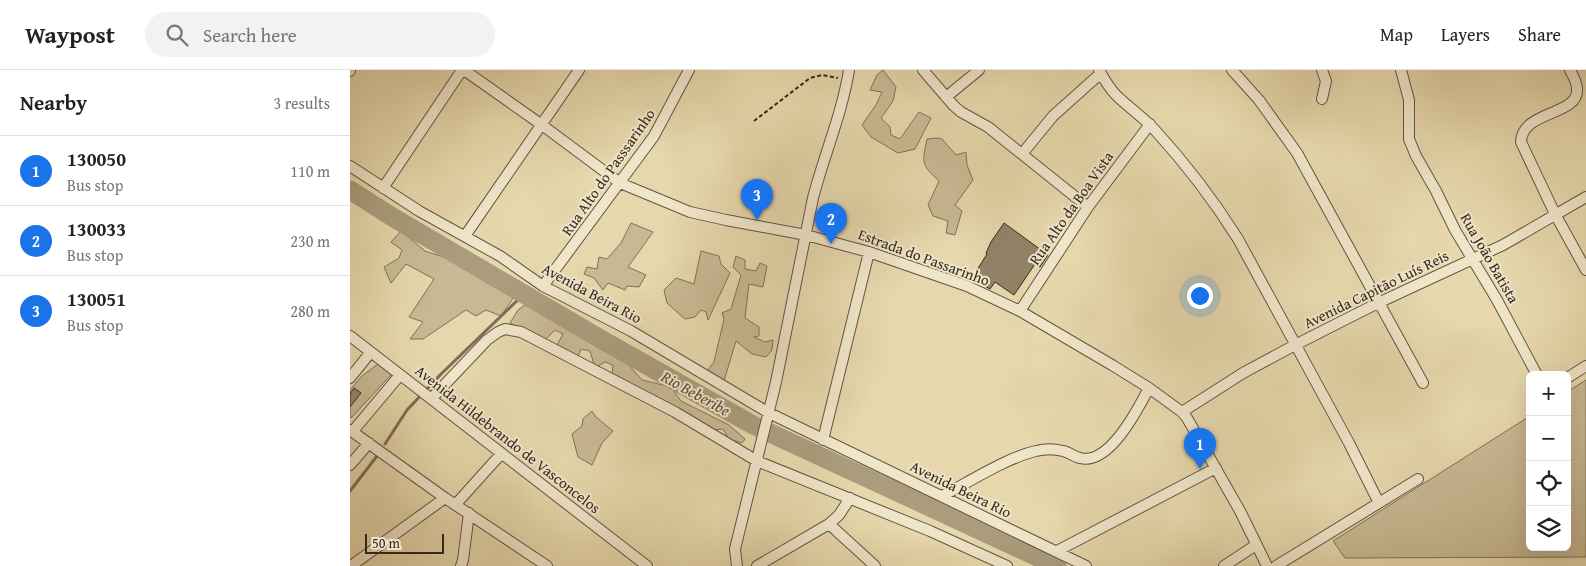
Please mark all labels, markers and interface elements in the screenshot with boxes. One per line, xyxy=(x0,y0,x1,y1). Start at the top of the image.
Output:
search box xyxy=(145,12,495,57)
text: Waypost xyxy=(25,17,115,52)
icon: search xyxy=(163,21,191,49)
text: Search here xyxy=(203,21,297,49)
text: Map xyxy=(1380,21,1413,48)
text: Layers xyxy=(1441,21,1490,48)
text: Share xyxy=(1518,21,1561,48)
text: Nearby xyxy=(20,87,87,118)
text: 3 results xyxy=(273,91,330,115)
street label: Rua Alto do Passsarinho xyxy=(556,104,660,240)
text: 130050 xyxy=(67,145,126,173)
street label: Rua Alto da Boa Vista xyxy=(1024,147,1118,269)
text: 1 xyxy=(32,159,40,183)
text: 110 m xyxy=(290,159,330,183)
text: Bus stop xyxy=(67,173,123,197)
pin: 3 xyxy=(741,179,773,220)
pin: 2 xyxy=(815,203,847,244)
street label: Rua João Batista xyxy=(1456,209,1524,307)
text: 130033 xyxy=(67,215,126,243)
street label: Estrada do Passarinho xyxy=(855,223,993,291)
text: 2 xyxy=(32,229,40,253)
text: 230 m xyxy=(290,229,330,253)
text: Bus stop xyxy=(67,243,123,267)
street label: Avenida Capitão Luís Reis xyxy=(1300,245,1452,333)
street label: Avenida Beira Rio xyxy=(538,258,646,328)
your location xyxy=(1187,283,1213,309)
text: 130051 xyxy=(67,285,126,313)
text: 3 xyxy=(32,299,40,323)
text: 280 m xyxy=(290,299,330,323)
text: Bus stop xyxy=(67,313,123,337)
street label: Avenida Hildebrando de Vasconcelos xyxy=(411,360,605,518)
water label: Rio Beberibe xyxy=(656,364,735,422)
map controls xyxy=(1526,371,1571,551)
button: + xyxy=(1526,371,1571,416)
button: − xyxy=(1526,416,1571,461)
pin: 1 xyxy=(1184,428,1216,469)
street label: Avenida Beira Rio xyxy=(907,455,1015,523)
button: locate xyxy=(1526,461,1571,506)
button: layers xyxy=(1526,506,1571,551)
scale bar xyxy=(365,531,444,554)
text: 50 m xyxy=(372,533,400,553)

